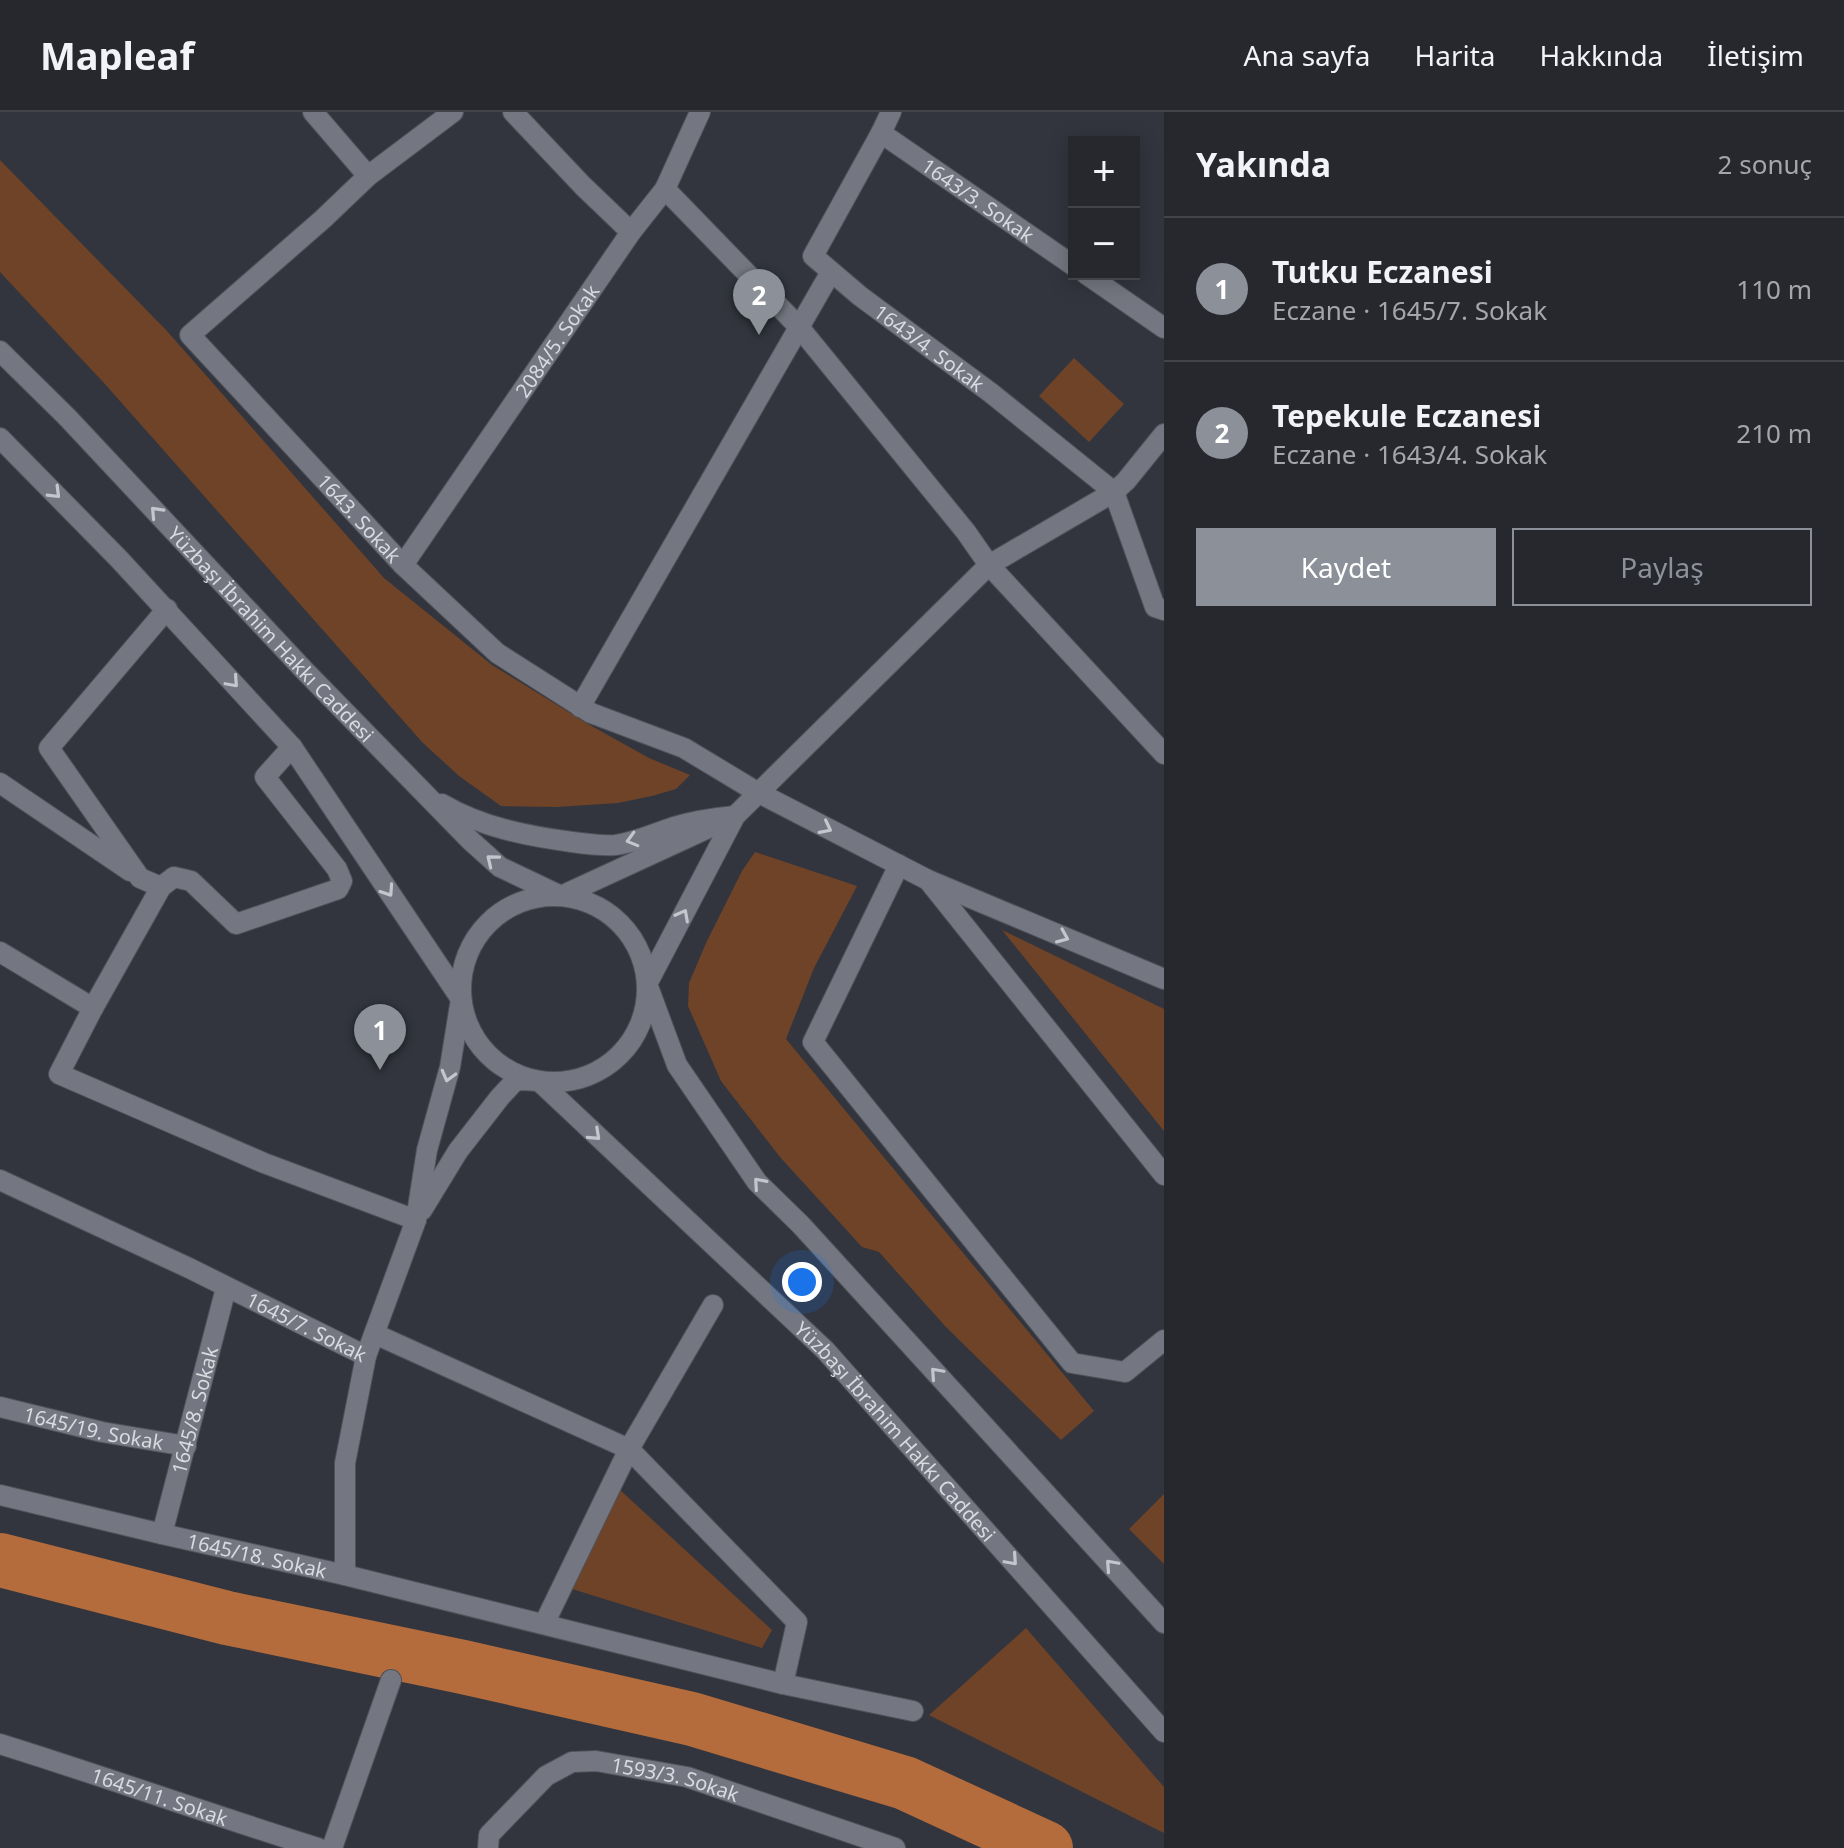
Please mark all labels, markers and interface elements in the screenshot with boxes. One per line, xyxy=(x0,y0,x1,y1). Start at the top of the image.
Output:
text: Mapleaf xyxy=(40,29,194,81)
text: Ana sayfa xyxy=(1244,36,1370,74)
text: Harita xyxy=(1414,36,1496,74)
text: Hakkında xyxy=(1540,36,1663,74)
text: İletişim xyxy=(1707,36,1804,74)
map controls xyxy=(1068,136,1140,280)
button: + xyxy=(1068,136,1140,208)
text: Yakında xyxy=(1196,141,1331,187)
text: 2 sonuç xyxy=(1718,146,1812,182)
street label: 1643/3. Sokak xyxy=(917,152,1040,248)
button: − xyxy=(1068,208,1140,280)
text: Tutku Eczanesi xyxy=(1272,251,1493,292)
pin: 2 xyxy=(733,269,785,335)
text: 1 xyxy=(1215,271,1229,307)
text: 110 m xyxy=(1736,271,1812,307)
street label: 2084/5. Sokak xyxy=(509,279,605,402)
text: Eczane · 1645/7. Sokak xyxy=(1272,292,1547,328)
street label: 1643/4. Sokak xyxy=(869,298,990,397)
text: Tepekule Eczanesi xyxy=(1272,395,1541,436)
text: 2 xyxy=(1215,415,1229,451)
text: 210 m xyxy=(1736,415,1812,451)
text: Eczane · 1643/4. Sokak xyxy=(1272,436,1547,472)
street label: 1643. Sokak xyxy=(311,468,408,568)
one-way arrow xyxy=(46,484,60,498)
one-way arrow xyxy=(150,507,165,521)
street label: Yüzbaşı İbrahim Hakkı Caddesi xyxy=(162,520,380,748)
button: Kaydet xyxy=(1196,528,1496,606)
button: Paylaş xyxy=(1512,528,1812,606)
one-way arrow xyxy=(224,673,238,688)
one-way arrow xyxy=(818,819,833,834)
one-way arrow xyxy=(626,831,640,847)
one-way arrow xyxy=(487,855,501,870)
one-way arrow xyxy=(378,882,393,896)
one-way arrow xyxy=(674,908,689,923)
one-way arrow xyxy=(1054,927,1069,943)
pin: 1 xyxy=(354,1004,406,1070)
one-way arrow xyxy=(440,1069,457,1083)
one-way arrow xyxy=(586,1125,601,1139)
one-way arrow xyxy=(754,1177,769,1192)
your location xyxy=(782,1262,822,1302)
street label: 1645/7. Sokak xyxy=(242,1285,372,1368)
street label: Yüzbaşı İbrahim Hakkı Caddesi xyxy=(789,1315,1002,1547)
street label: 1645/8. Sokak xyxy=(165,1343,224,1477)
one-way arrow xyxy=(931,1368,945,1382)
street label: 1645/19. Sokak xyxy=(21,1400,166,1456)
street label: 1645/18. Sokak xyxy=(185,1527,330,1584)
one-way arrow xyxy=(1002,1551,1017,1566)
one-way arrow xyxy=(1106,1560,1121,1574)
street label: 1593/3. Sokak xyxy=(609,1750,743,1807)
street label: 1645/11. Sokak xyxy=(88,1761,232,1832)

